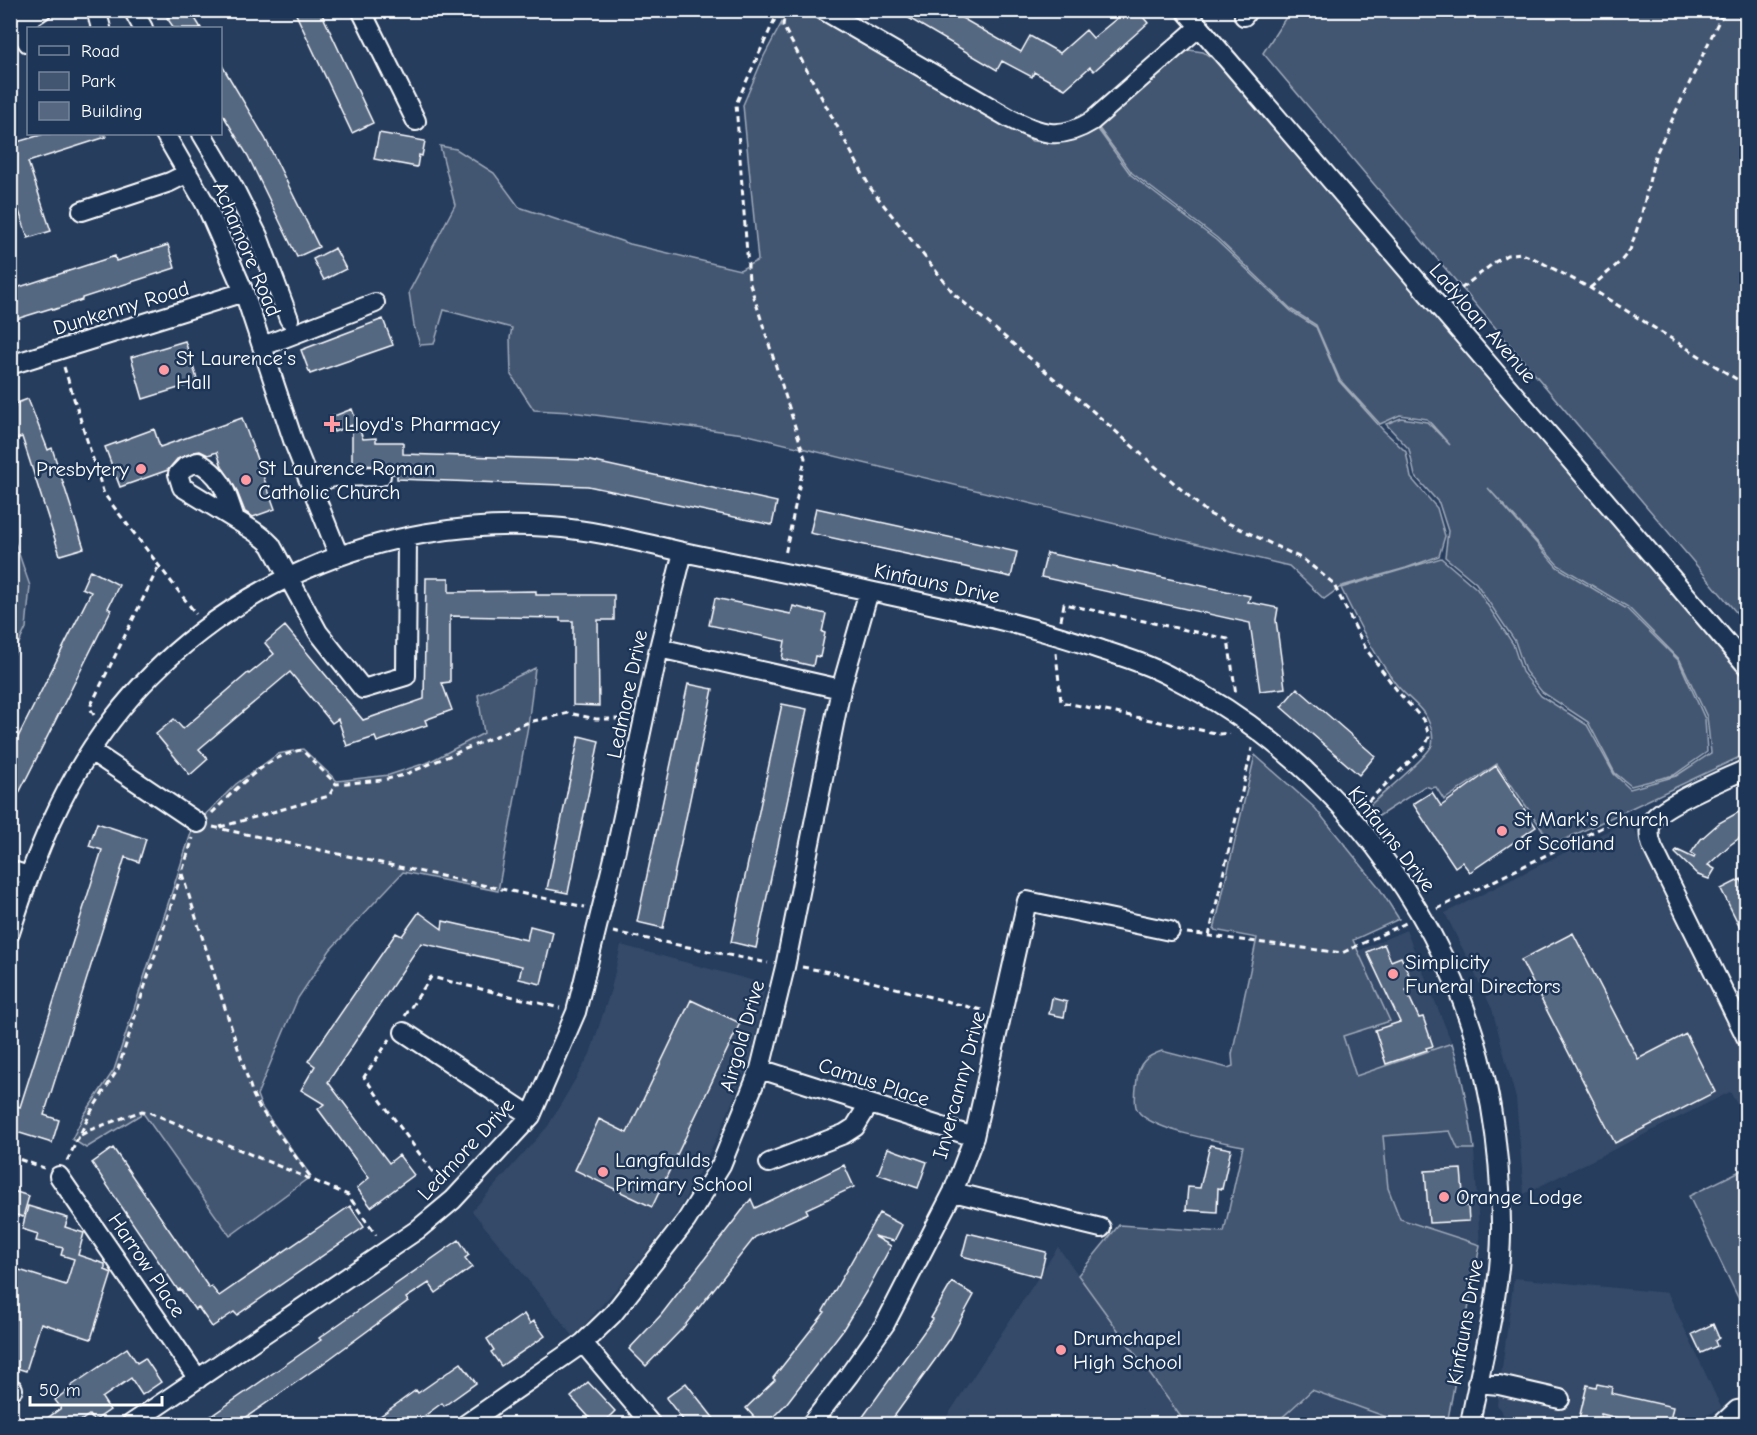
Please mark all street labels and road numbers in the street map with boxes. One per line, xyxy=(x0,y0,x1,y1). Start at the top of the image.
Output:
street label: Achamore Road xyxy=(208,178,286,320)
street label: Ladyloan Avenue xyxy=(1425,258,1541,388)
street label: Dunkenny Road xyxy=(50,276,192,340)
street label: Kinfauns Drive xyxy=(872,558,1002,608)
street label: Ledmore Drive xyxy=(602,627,652,761)
street label: Kinfauns Drive xyxy=(1343,781,1441,897)
street label: Airgold Drive xyxy=(715,977,769,1095)
street label: Invercanny Drive xyxy=(928,1008,990,1162)
street label: Camus Place xyxy=(815,1053,933,1111)
street label: Ledmore Drive xyxy=(413,1093,519,1205)
street label: Harrow Place xyxy=(103,1208,191,1322)
street label: Kinfauns Drive xyxy=(1442,1257,1488,1387)

